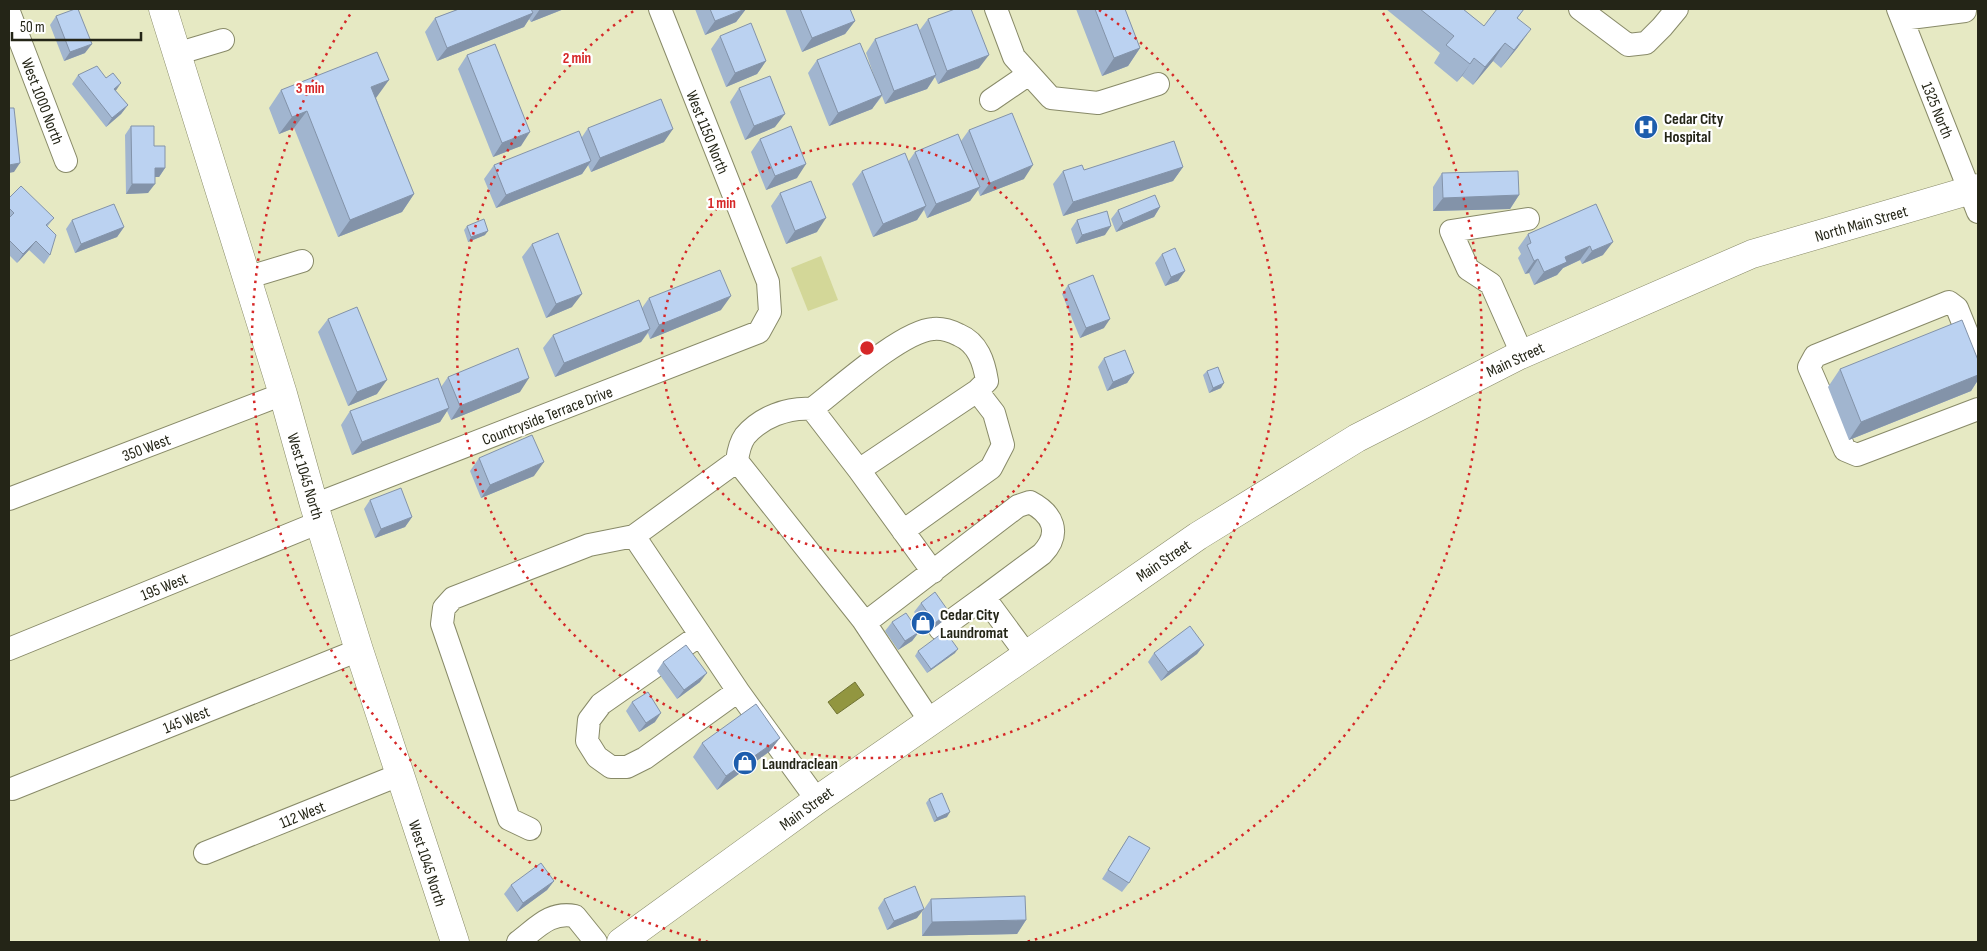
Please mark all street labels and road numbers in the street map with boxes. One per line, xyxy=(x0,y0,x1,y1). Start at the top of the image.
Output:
street label: West 1000 North xyxy=(16,56,67,147)
street label: 1325 North xyxy=(1917,80,1957,142)
street label: West 1150 North xyxy=(681,88,732,177)
street label: North Main Street xyxy=(1813,202,1910,247)
street label: Main Street xyxy=(1484,339,1548,382)
street label: Countryside Terrace Drive xyxy=(480,383,615,450)
street label: 350 West xyxy=(120,431,173,466)
street label: West 1045 North xyxy=(282,431,327,522)
street label: Main Street xyxy=(1133,536,1195,586)
street label: 195 West xyxy=(138,569,191,605)
street label: 145 West xyxy=(161,702,213,738)
street label: Main Street xyxy=(776,783,838,835)
street label: 112 West xyxy=(277,798,328,833)
street label: West 1045 North xyxy=(404,818,449,909)

